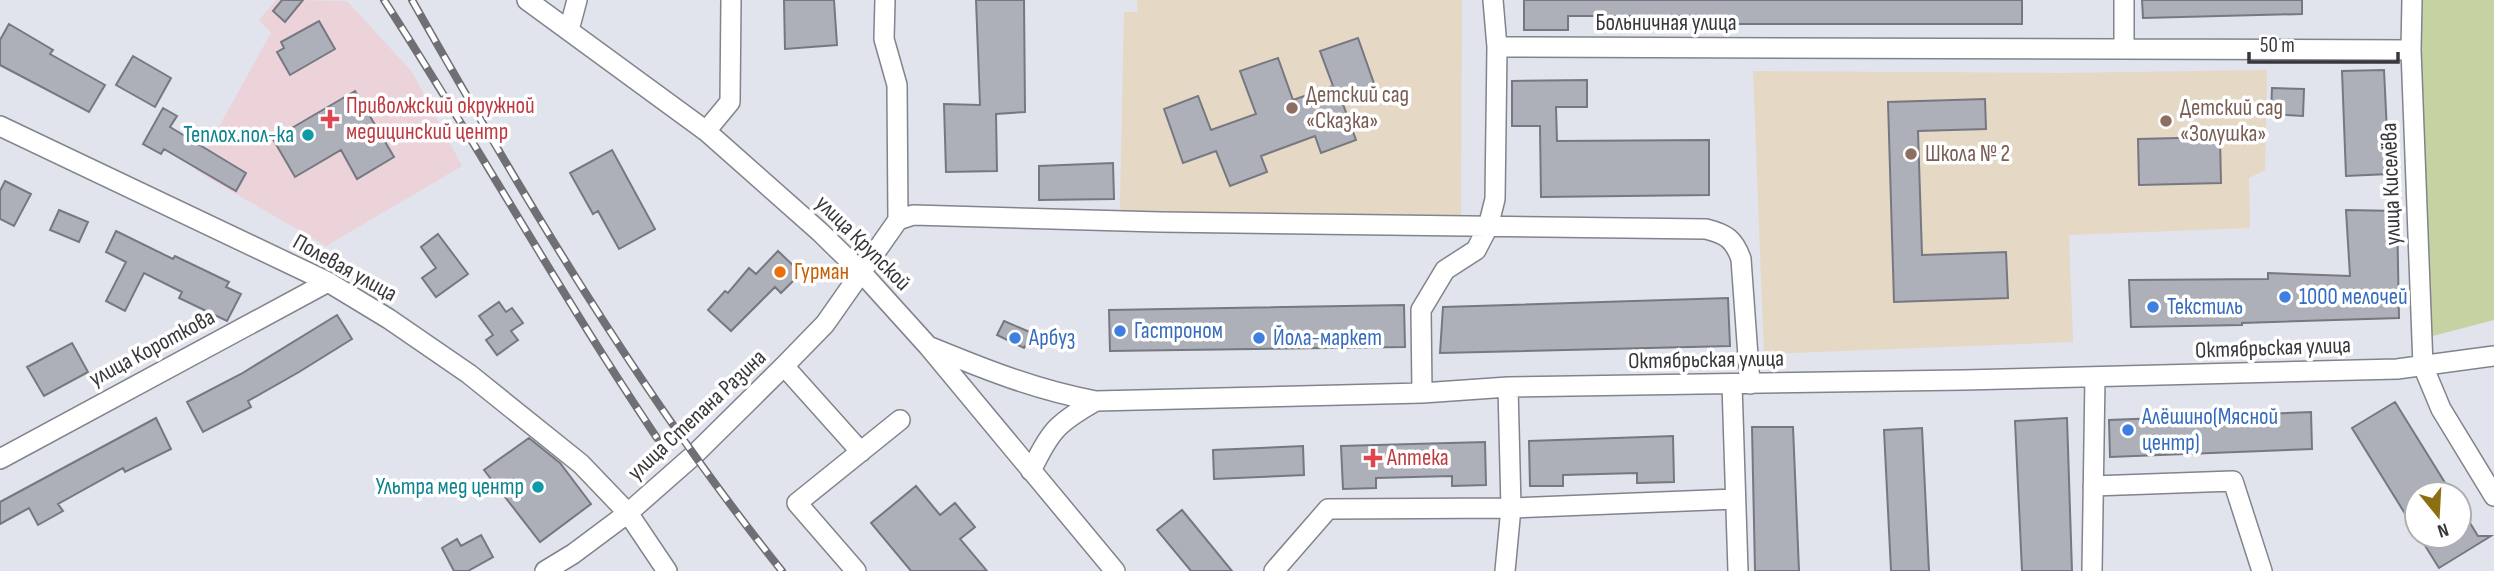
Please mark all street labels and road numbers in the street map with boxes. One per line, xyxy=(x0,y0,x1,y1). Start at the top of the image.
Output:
street label: Больничная улица xyxy=(1595,9,1737,37)
street label: улица Киселёва xyxy=(2375,122,2407,246)
street label: улица Крупской xyxy=(809,189,917,297)
street label: Полевая улица xyxy=(288,228,402,308)
street label: улица Короткова xyxy=(84,303,220,393)
street label: Октябрьская улица xyxy=(2195,331,2351,365)
street label: улица Степана Разина xyxy=(622,344,772,486)
street label: Октябрьская улица xyxy=(1628,345,1784,375)

